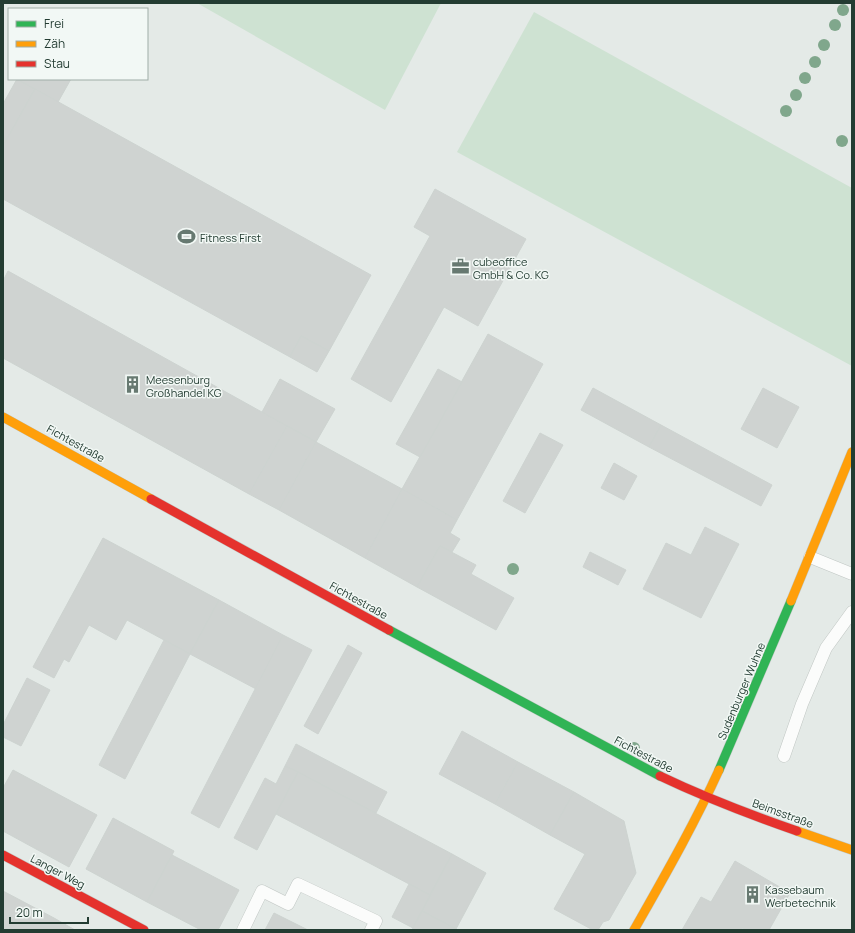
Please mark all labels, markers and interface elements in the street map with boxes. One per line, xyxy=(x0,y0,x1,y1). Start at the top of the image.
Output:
legend xyxy=(8,8,148,80)
text: Frei xyxy=(44,15,64,32)
text: Zäh xyxy=(44,35,65,52)
text: Stau xyxy=(44,55,70,72)
sports icon: Fitness First xyxy=(177,227,197,247)
place label: Fitness First xyxy=(200,230,261,245)
place label: cubeoffice GmbH & Co. KG xyxy=(473,254,549,282)
office icon: cubeoffice GmbH & Co. KG xyxy=(450,257,470,277)
place label: Meesenburg Großhandel KG xyxy=(146,372,222,400)
building icon: Meesenburg Großhandel KG xyxy=(123,375,143,395)
street label: Fichtestraße xyxy=(44,421,108,465)
street label: Fichtestraße xyxy=(327,578,391,622)
street label: Sudenburger Wuhne xyxy=(714,639,769,742)
street label: Fichtestraße xyxy=(612,732,676,776)
street label: Beimsstraße xyxy=(750,795,816,831)
street label: Langer Weg xyxy=(28,850,88,892)
place label: Kassebaum Werbetechnik xyxy=(765,882,836,910)
building icon: Kassebaum Werbetechnik xyxy=(742,885,762,905)
scale bar xyxy=(10,899,88,925)
text: 20 m xyxy=(16,904,43,921)

